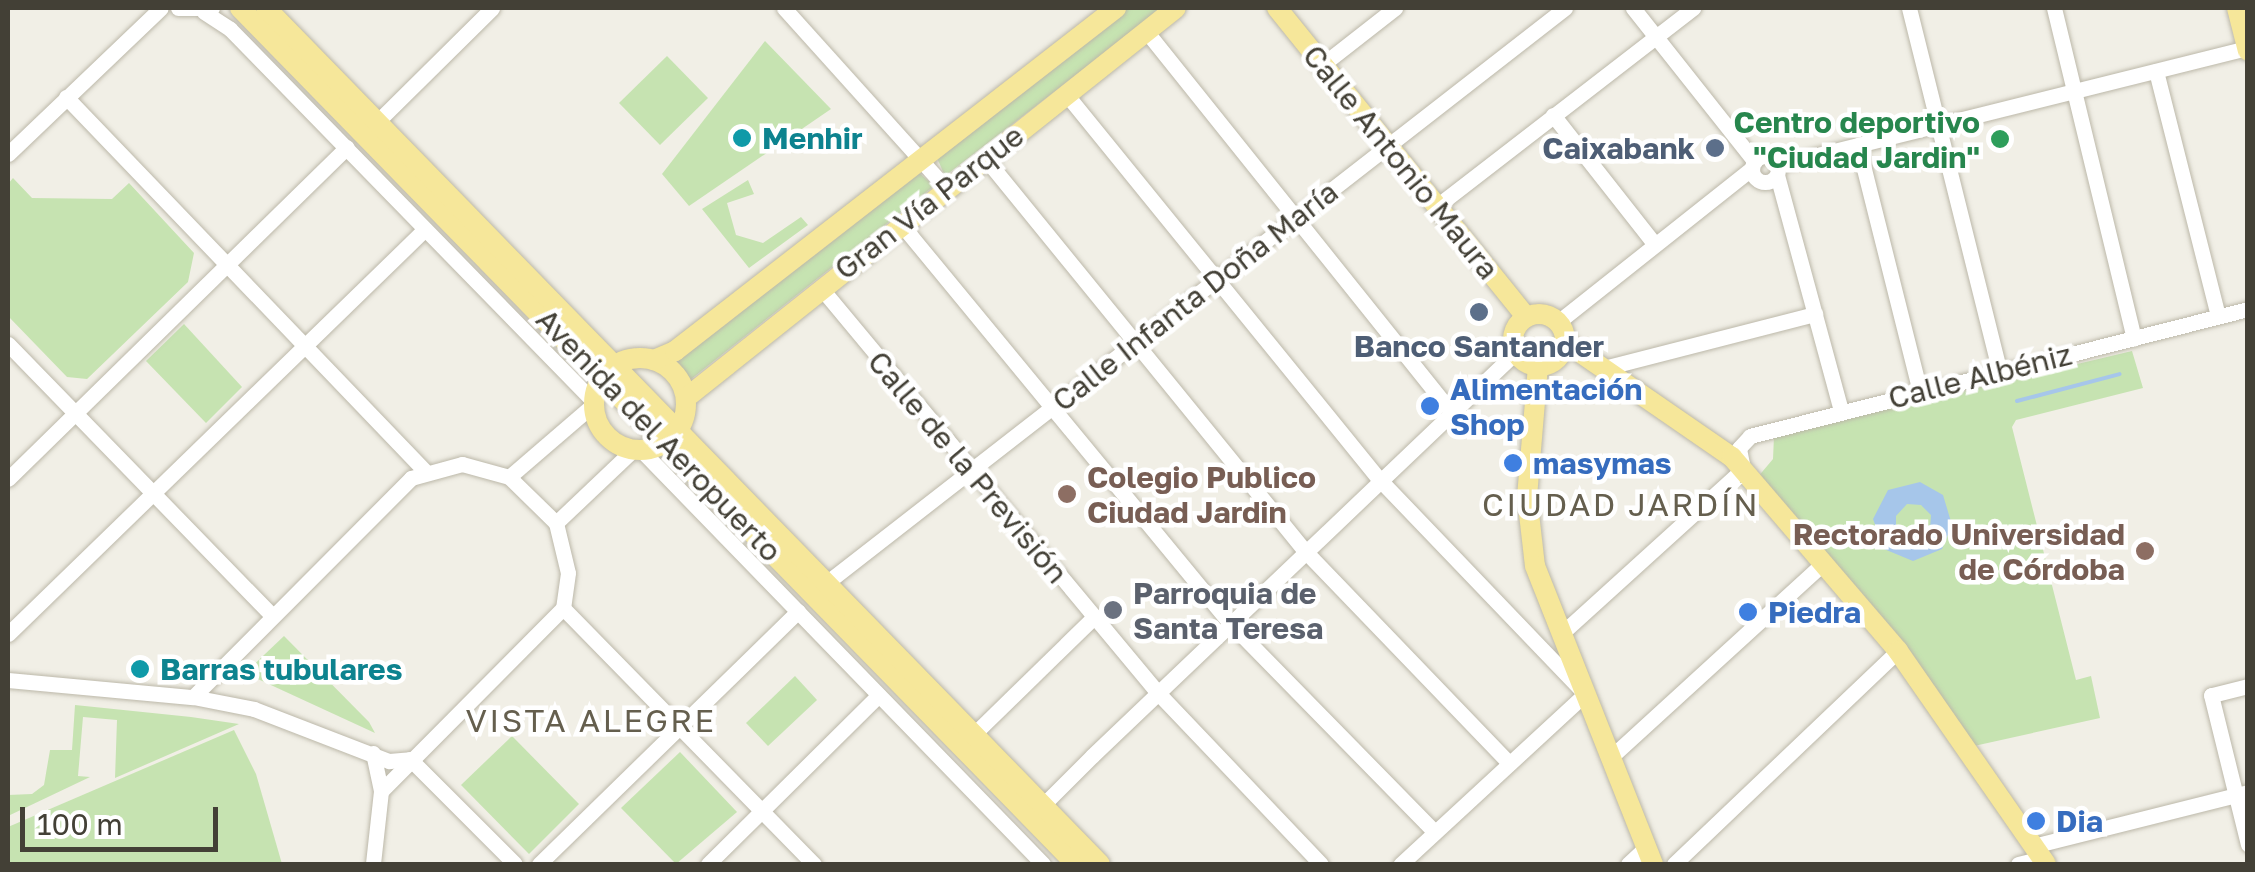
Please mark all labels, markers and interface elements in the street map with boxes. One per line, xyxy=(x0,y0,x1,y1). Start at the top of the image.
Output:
street label: Calle Antonio Maura xyxy=(1296,38,1506,286)
place label: Centro deportivo "Ciudad Jardin" xyxy=(1734,104,1980,174)
street label: Gran Vía Parque xyxy=(827,117,1031,287)
place label: Menhir xyxy=(762,120,863,156)
marker: Menhir xyxy=(731,127,753,149)
marker: Centro deportivo "Ciudad Jardin" xyxy=(1989,128,2011,150)
place label: Caixabank xyxy=(1542,130,1695,166)
marker: Caixabank xyxy=(1704,137,1726,159)
street label: Calle Infanta Doña María xyxy=(1045,173,1345,419)
street label: Avenida del Aeropuerto xyxy=(529,301,789,569)
marker: Banco Santander xyxy=(1468,301,1490,323)
place label: Banco Santander xyxy=(1354,328,1604,364)
street label: Calle Albéniz xyxy=(1884,336,2076,416)
street label: Calle de la Previsión xyxy=(860,344,1076,590)
place label: Alimentación Shop xyxy=(1450,371,1642,442)
marker: Alimentación Shop xyxy=(1419,395,1441,417)
place label: masymas xyxy=(1533,445,1672,481)
marker: masymas xyxy=(1502,452,1524,474)
place label: Colegio Publico Ciudad Jardin xyxy=(1087,459,1316,530)
marker: Colegio Publico Ciudad Jardin xyxy=(1056,483,1078,505)
district label: CIUDAD JARDÍN xyxy=(1482,485,1760,523)
place label: Rectorado Universidad de Córdoba xyxy=(1793,516,2125,586)
marker: Rectorado Universidad de Córdoba xyxy=(2134,540,2156,562)
place label: Parroquia de Santa Teresa xyxy=(1133,575,1323,646)
place label: Piedra xyxy=(1768,594,1861,630)
marker: Parroquia de Santa Teresa xyxy=(1102,599,1124,621)
marker: Piedra xyxy=(1737,601,1759,623)
place label: Barras tubulares xyxy=(160,651,403,687)
marker: Barras tubulares xyxy=(129,658,151,680)
district label: VISTA ALEGRE xyxy=(465,701,717,739)
scale bar xyxy=(25,787,222,849)
place label: Dia xyxy=(2056,803,2103,839)
text: 100 m xyxy=(37,806,123,842)
marker: Dia xyxy=(2025,810,2047,832)

